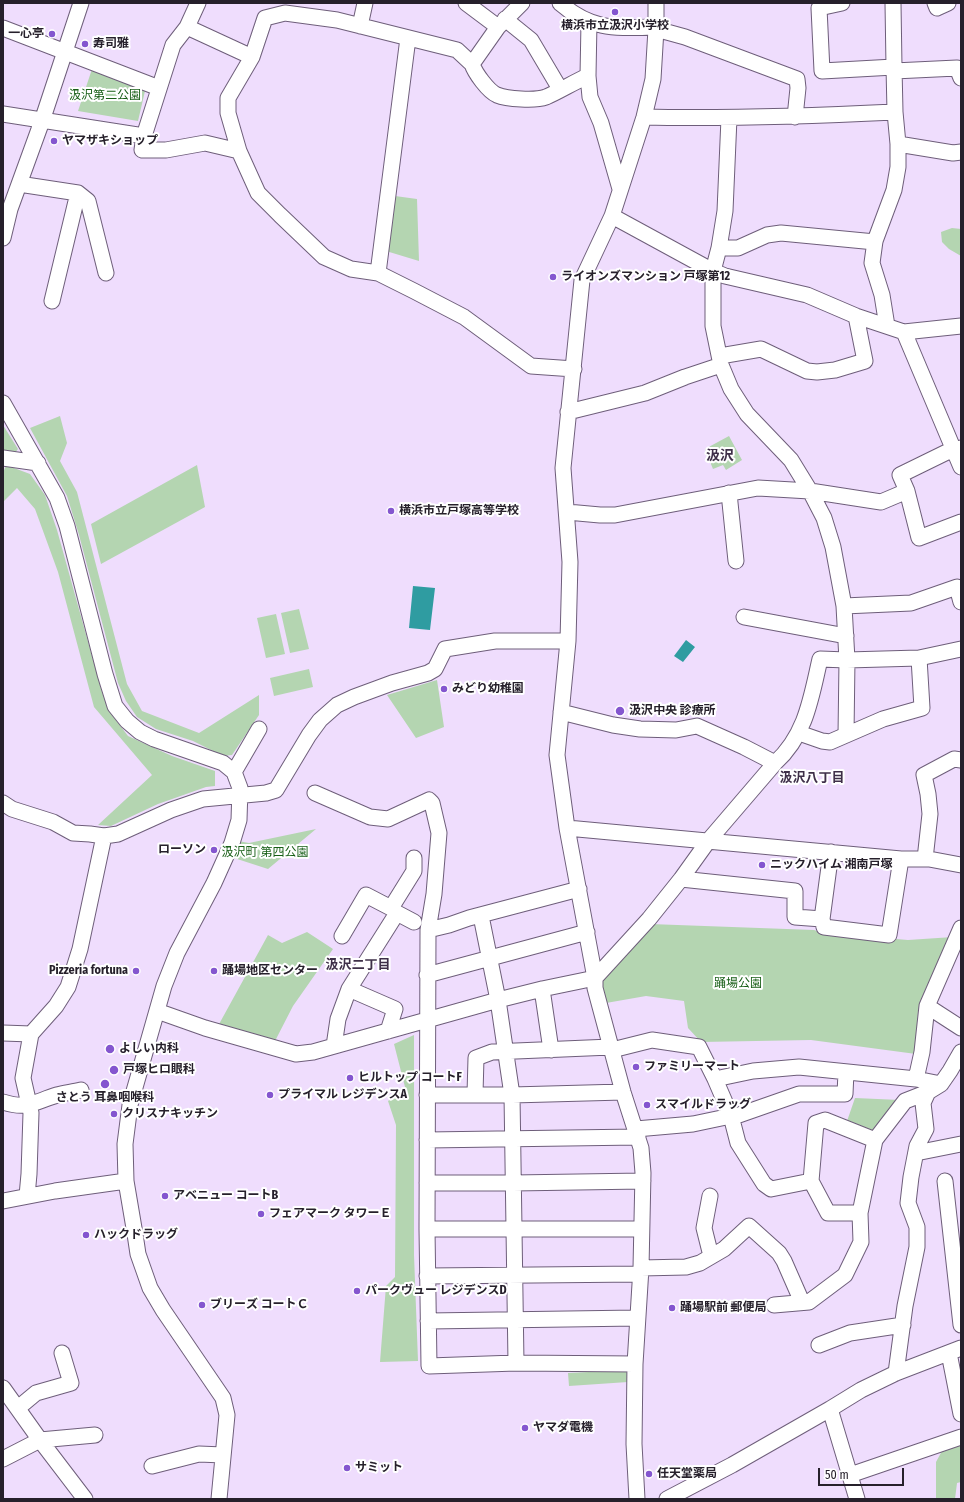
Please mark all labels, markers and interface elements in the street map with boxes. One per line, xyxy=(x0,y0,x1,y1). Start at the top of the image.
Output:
marker: 横浜市立汲沢小学校 xyxy=(610,7,620,17)
place label: 横浜市立汲沢小学校 xyxy=(561,19,669,33)
place label: 一心亭 xyxy=(8,27,44,41)
marker: 一心亭 xyxy=(47,29,57,39)
place label: 寿司雅 xyxy=(93,37,129,51)
marker: 寿司雅 xyxy=(80,39,90,49)
park label: 汲沢第二公園 xyxy=(69,89,141,103)
place label: ヤマザキショップ xyxy=(62,134,158,148)
marker: ヤマザキショップ xyxy=(49,136,59,146)
place label: ライオンズマンション 戸塚第12 xyxy=(561,270,730,284)
marker: ライオンズマンション 戸塚第12 xyxy=(548,272,558,282)
district label: 汲沢 xyxy=(706,448,734,464)
place label: 横浜市立戸塚高等学校 xyxy=(399,504,519,518)
marker: 横浜市立戸塚高等学校 xyxy=(386,506,396,516)
place label: みどり幼稚園 xyxy=(452,682,524,696)
marker: みどり幼稚園 xyxy=(439,684,449,694)
place label: 汲沢中央 診療所 xyxy=(629,704,715,718)
marker: 汲沢中央 診療所 xyxy=(614,705,626,717)
district label: 汲沢八丁目 xyxy=(780,770,844,786)
place label: ローソン xyxy=(158,843,206,857)
marker: ローソン xyxy=(209,845,219,855)
park label: 汲沢町 第四公園 xyxy=(222,846,308,860)
place label: ニックハイム 湘南戸塚 xyxy=(770,858,892,872)
marker: ニックハイム 湘南戸塚 xyxy=(757,860,767,870)
district label: 汲沢二丁目 xyxy=(326,957,390,973)
place label: Pizzeria fortuna xyxy=(49,964,128,978)
place label: 踊場地区センター xyxy=(222,964,318,978)
marker: Pizzeria fortuna xyxy=(131,966,141,976)
marker: 踊場地区センター xyxy=(209,966,219,976)
park label: 踊場公園 xyxy=(714,977,762,991)
place label: よしい内科 xyxy=(119,1042,179,1056)
marker: よしい内科 xyxy=(104,1043,116,1055)
place label: ファミリーマート xyxy=(644,1060,740,1074)
marker: ファミリーマート xyxy=(631,1062,641,1072)
place label: 戸塚ヒロ眼科 xyxy=(123,1063,195,1077)
marker: 戸塚ヒロ眼科 xyxy=(108,1064,120,1076)
place label: ヒルトップ コートF xyxy=(358,1071,462,1085)
marker: ヒルトップ コートF xyxy=(345,1073,355,1083)
marker: さとう 耳鼻咽喉科 xyxy=(99,1078,111,1090)
place label: プライマル レジデンスA xyxy=(278,1088,407,1102)
marker: プライマル レジデンスA xyxy=(265,1090,275,1100)
place label: さとう 耳鼻咽喉科 xyxy=(56,1091,154,1105)
place label: スマイルドラッグ xyxy=(655,1098,751,1112)
marker: スマイルドラッグ xyxy=(642,1100,652,1110)
place label: クリスナキッチン xyxy=(122,1107,218,1121)
marker: クリスナキッチン xyxy=(109,1109,119,1119)
place label: アベニュー コートB xyxy=(173,1189,278,1203)
marker: アベニュー コートB xyxy=(160,1191,170,1201)
place label: フェアマーク タワーＥ xyxy=(269,1207,391,1221)
marker: フェアマーク タワーＥ xyxy=(256,1209,266,1219)
place label: ハックドラッグ xyxy=(94,1228,178,1242)
marker: ハックドラッグ xyxy=(81,1230,91,1240)
place label: パークヴュー レジデンスD xyxy=(365,1284,507,1298)
marker: パークヴュー レジデンスD xyxy=(352,1286,362,1296)
place label: ブリーズ コートＣ xyxy=(210,1298,308,1312)
marker: ブリーズ コートＣ xyxy=(197,1300,207,1310)
place label: 踊場駅前 郵便局 xyxy=(680,1301,766,1315)
marker: 踊場駅前 郵便局 xyxy=(667,1303,677,1313)
place label: ヤマダ電機 xyxy=(533,1421,593,1435)
marker: ヤマダ電機 xyxy=(520,1423,530,1433)
scale bar xyxy=(820,1460,906,1486)
place label: サミット xyxy=(355,1461,403,1475)
marker: サミット xyxy=(342,1463,352,1473)
place label: 任天堂薬局 xyxy=(657,1467,717,1481)
text: 50 m xyxy=(825,1468,849,1482)
marker: 任天堂薬局 xyxy=(644,1469,654,1479)

